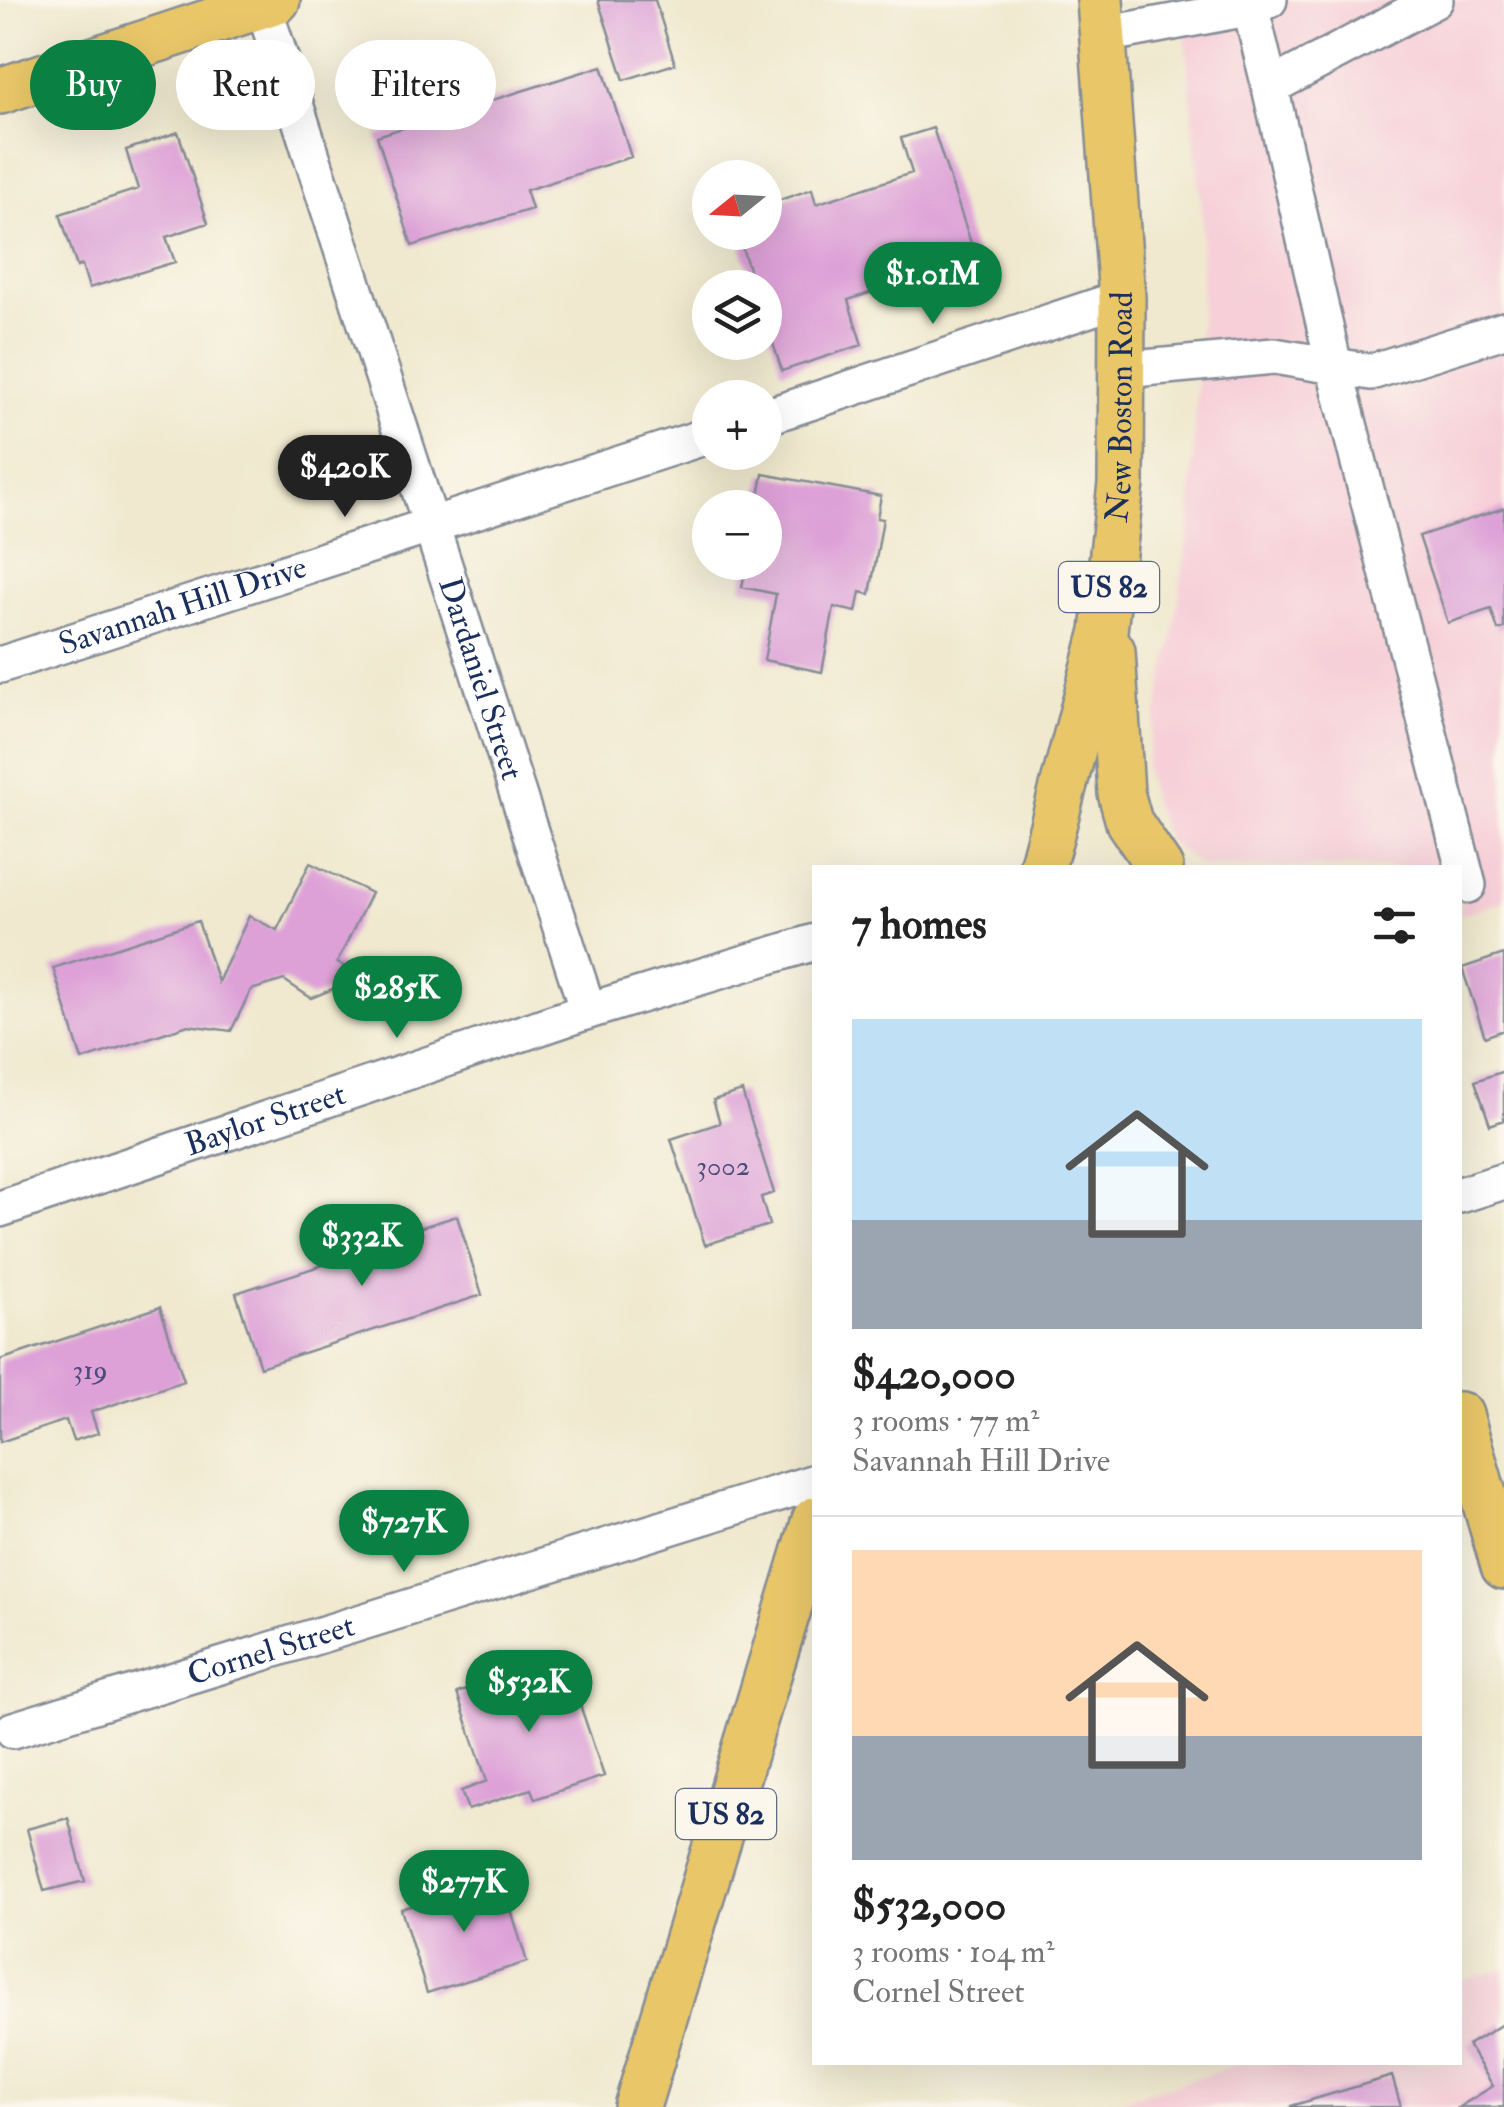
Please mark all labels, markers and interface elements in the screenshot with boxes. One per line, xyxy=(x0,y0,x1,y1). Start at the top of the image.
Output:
chip: Buy xyxy=(30,40,156,130)
chip: Rent xyxy=(176,40,315,130)
chip: Filters xyxy=(335,40,496,130)
north arrow xyxy=(692,160,782,250)
map controls xyxy=(692,160,782,580)
pin: $1.01M xyxy=(852,242,1014,327)
text: $1.01M xyxy=(886,254,980,294)
button: layers xyxy=(692,270,782,360)
street label: New Boston Road xyxy=(1097,291,1142,524)
button: + xyxy=(692,380,782,470)
pin: $420K xyxy=(275,435,415,520)
text: $420K xyxy=(300,447,390,487)
button: − xyxy=(692,490,782,580)
street label: Savannah Hill Drive xyxy=(54,547,312,665)
road number: US 82 xyxy=(1059,562,1159,612)
street label: Dardaniel Street xyxy=(429,573,532,785)
icon: filters xyxy=(1367,898,1422,953)
text: 7 homes xyxy=(852,899,987,951)
pin: $285K xyxy=(327,956,467,1041)
text: $285K xyxy=(354,968,440,1008)
street label: Baylor Street xyxy=(180,1074,351,1165)
icon: home xyxy=(1047,1084,1227,1264)
house number: 3002 xyxy=(696,1149,750,1184)
pin: $332K xyxy=(292,1204,432,1289)
text: $332K xyxy=(321,1216,403,1256)
text: $420,000 xyxy=(852,1349,1016,1401)
house number: 319 xyxy=(73,1353,107,1388)
text: 3 rooms · 77 m² xyxy=(852,1401,1039,1441)
text: Savannah Hill Drive xyxy=(852,1441,1110,1481)
pin: $727K xyxy=(334,1490,474,1575)
text: $727K xyxy=(361,1502,447,1542)
street label: Cornel Street xyxy=(183,1606,359,1695)
icon: home xyxy=(1047,1615,1227,1795)
pin: $532K xyxy=(459,1650,599,1735)
text: $532K xyxy=(487,1662,571,1702)
road number: US 82 xyxy=(676,1789,776,1839)
pin: $277K xyxy=(394,1850,534,1935)
text: $277K xyxy=(421,1862,507,1902)
text: $532,000 xyxy=(852,1880,1006,1932)
text: 3 rooms · 104 m² xyxy=(852,1932,1055,1972)
text: Cornel Street xyxy=(852,1972,1025,2012)

